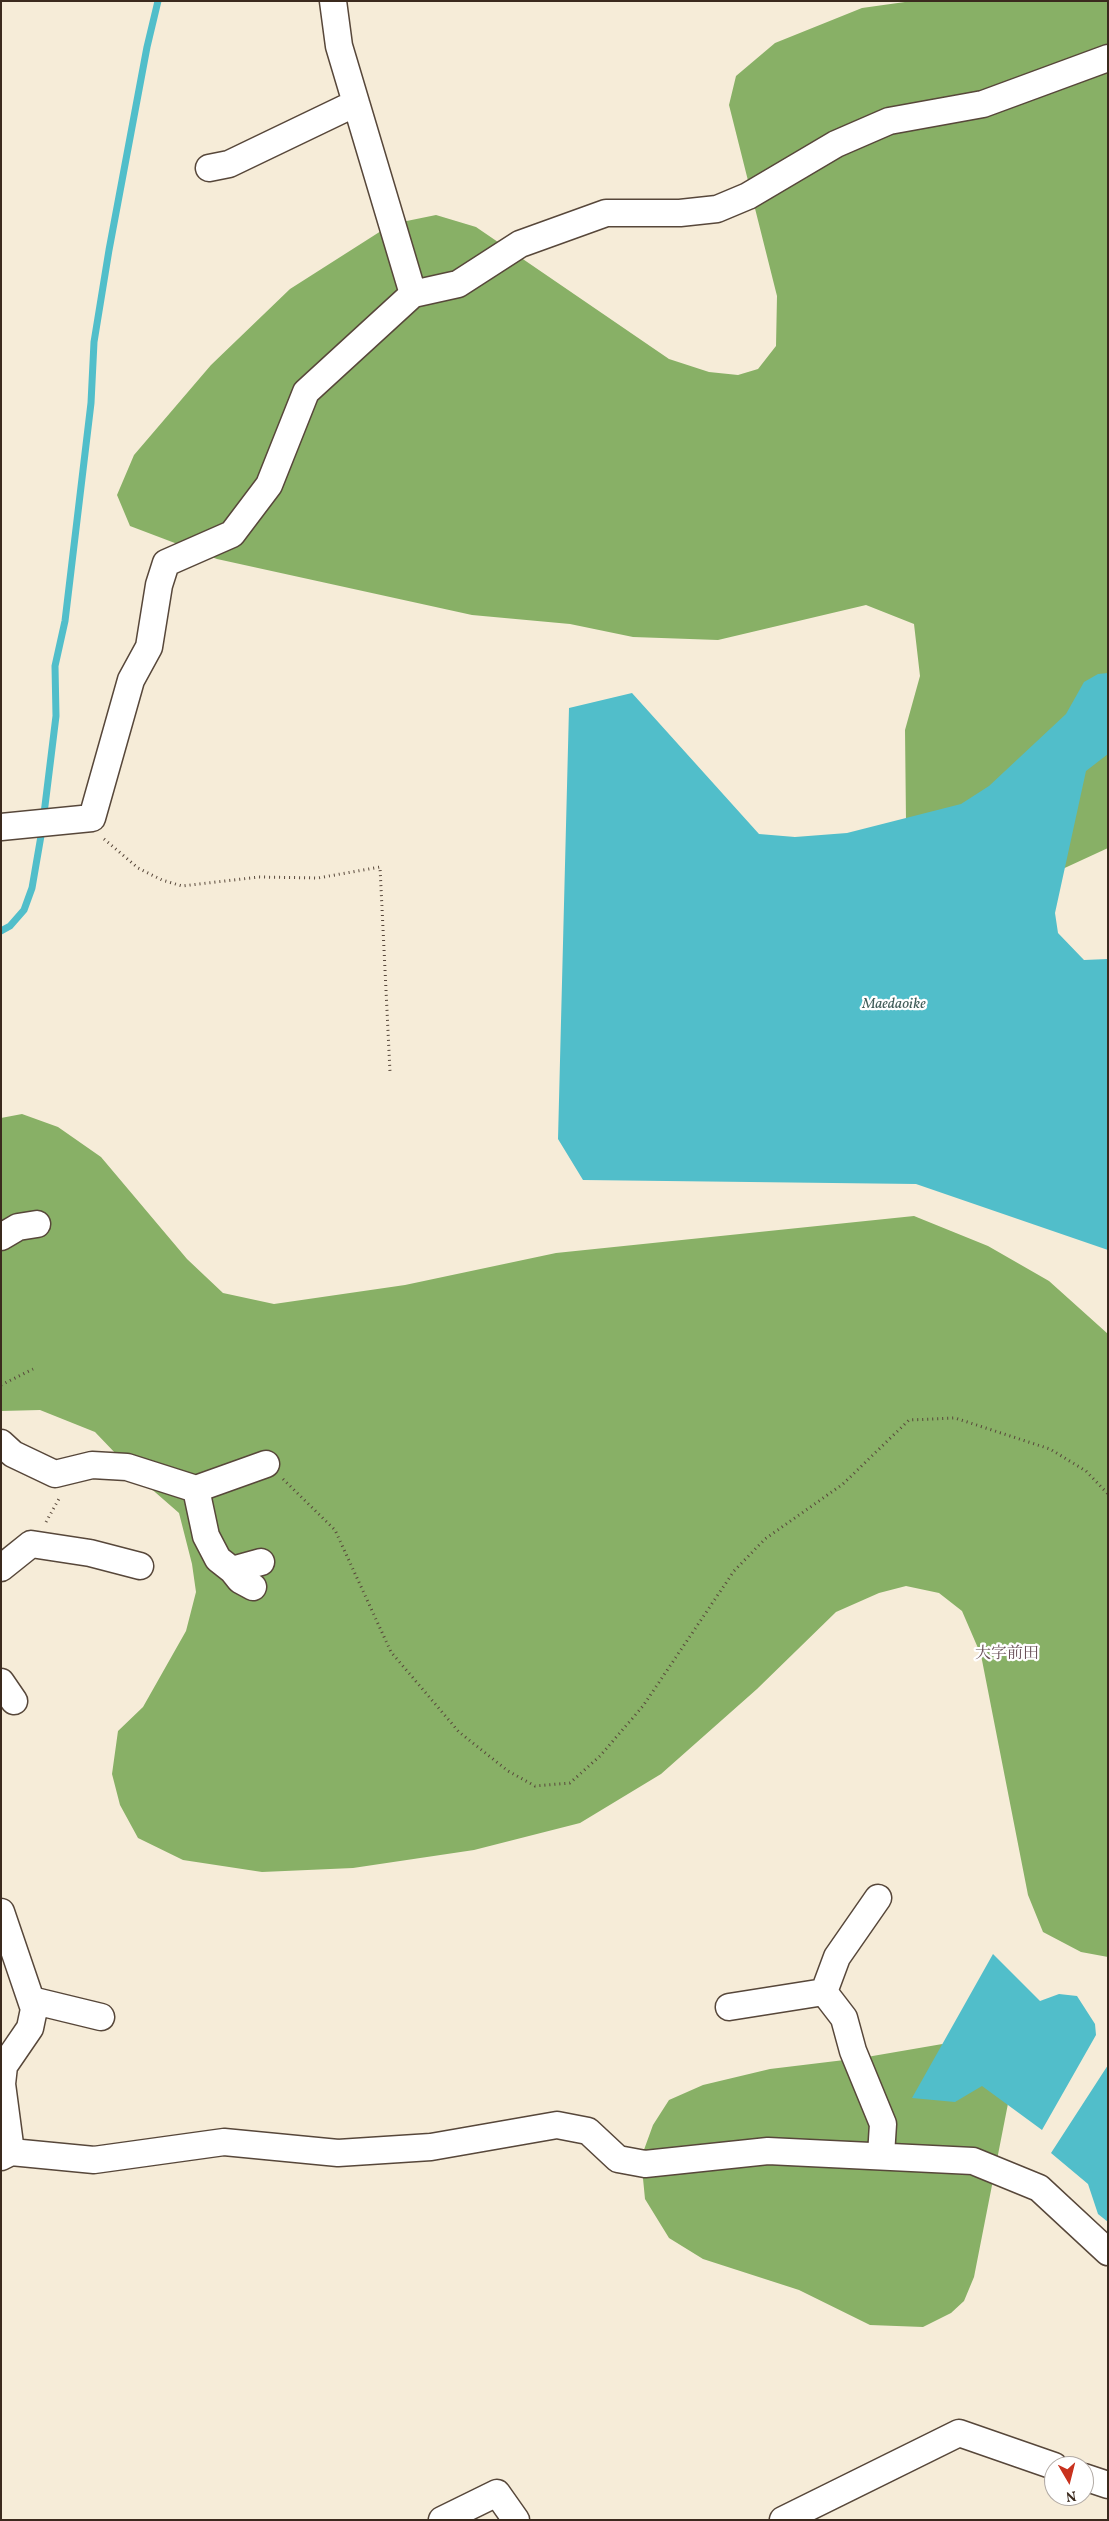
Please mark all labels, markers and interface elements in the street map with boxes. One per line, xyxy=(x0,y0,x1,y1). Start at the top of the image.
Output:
water label: Maedaoike xyxy=(862,996,926,1014)
district label: 大字前田 xyxy=(975,1645,1039,1665)
north arrow xyxy=(1044,2456,1094,2506)
text: N xyxy=(1065,2485,1077,2505)

